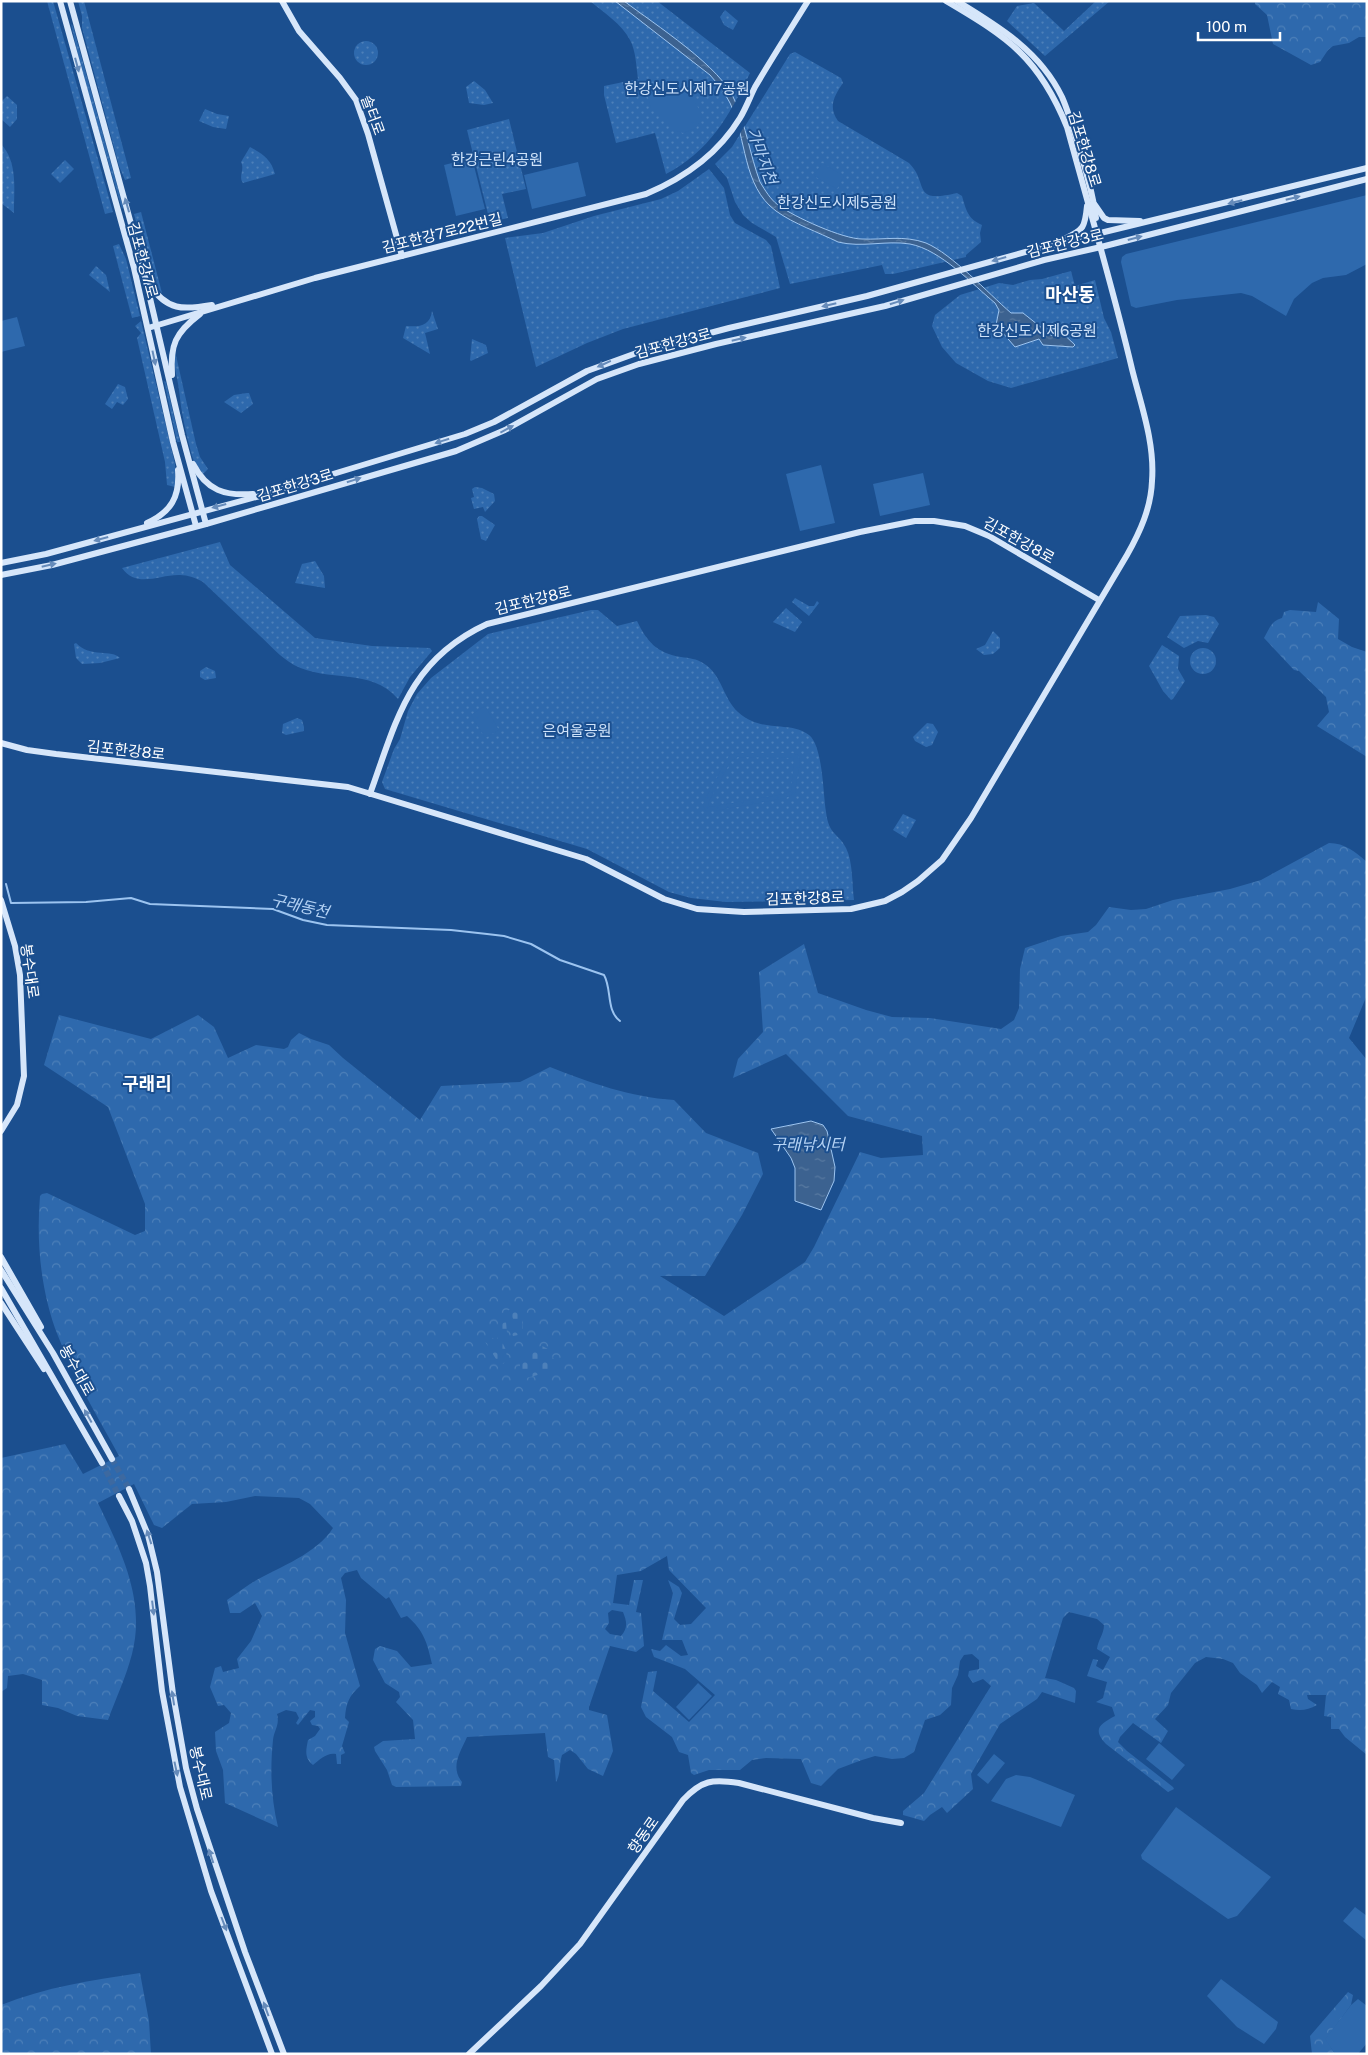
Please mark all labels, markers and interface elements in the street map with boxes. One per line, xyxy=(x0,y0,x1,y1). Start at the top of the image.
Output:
scale bar xyxy=(1198,10,1280,42)
text: 100 m xyxy=(1206,18,1247,35)
one-way arrow xyxy=(73,58,81,73)
park label: 한강신도시제17공원 xyxy=(624,80,750,97)
street label: 솔터로 xyxy=(358,93,388,137)
street label: 김포한강8로 xyxy=(1065,109,1105,189)
water label: 가마지천 xyxy=(743,125,782,189)
park label: 한강근린4공원 xyxy=(451,151,543,168)
park label: 한강신도시제5공원 xyxy=(777,194,897,211)
one-way arrow xyxy=(1285,194,1300,202)
one-way arrow xyxy=(122,197,130,212)
one-way arrow xyxy=(1227,198,1242,206)
street label: 김포한강7로22번길 xyxy=(380,210,504,256)
street label: 김포한강7로 xyxy=(125,220,161,300)
street label: 김포한강3로 xyxy=(1025,225,1105,261)
one-way arrow xyxy=(1128,234,1143,242)
one-way arrow xyxy=(992,255,1007,263)
district label: 마산동 xyxy=(1045,284,1095,305)
one-way arrow xyxy=(890,298,905,306)
one-way arrow xyxy=(822,301,837,309)
park label: 한강신도시제6공원 xyxy=(977,322,1097,339)
street label: 김포한강3로 xyxy=(633,325,713,361)
one-way arrow xyxy=(731,335,746,343)
one-way arrow xyxy=(150,350,158,365)
one-way arrow xyxy=(597,360,611,368)
one-way arrow xyxy=(500,425,515,433)
one-way arrow xyxy=(435,438,450,445)
street label: 김포한강3로 xyxy=(255,465,335,505)
one-way arrow xyxy=(346,476,361,484)
one-way arrow xyxy=(212,503,227,511)
street label: 김포한강8로 xyxy=(980,513,1058,567)
one-way arrow xyxy=(93,536,108,544)
one-way arrow xyxy=(41,561,57,569)
street label: 김포한강8로 xyxy=(493,582,573,618)
park label: 은여울공원 xyxy=(542,722,612,739)
street label: 김포한강8로 xyxy=(86,737,166,763)
street label: 김포한강8로 xyxy=(765,888,845,908)
water label: 구래동천 xyxy=(269,890,333,922)
street label: 봉수대로 xyxy=(18,942,42,1000)
district label: 구래리 xyxy=(122,1073,172,1094)
water label: 구래낚시터 xyxy=(771,1135,847,1154)
street label: 봉수대로 xyxy=(56,1342,98,1398)
one-way arrow xyxy=(84,1409,92,1423)
one-way arrow xyxy=(144,1530,152,1545)
one-way arrow xyxy=(149,1601,157,1617)
one-way arrow xyxy=(169,1689,177,1705)
street label: 봉수대로 xyxy=(187,1744,215,1802)
one-way arrow xyxy=(172,1761,180,1776)
street label: 향동로 xyxy=(624,1813,662,1857)
one-way arrow xyxy=(207,1848,215,1863)
one-way arrow xyxy=(220,1917,228,1932)
one-way arrow xyxy=(262,2001,269,2016)

